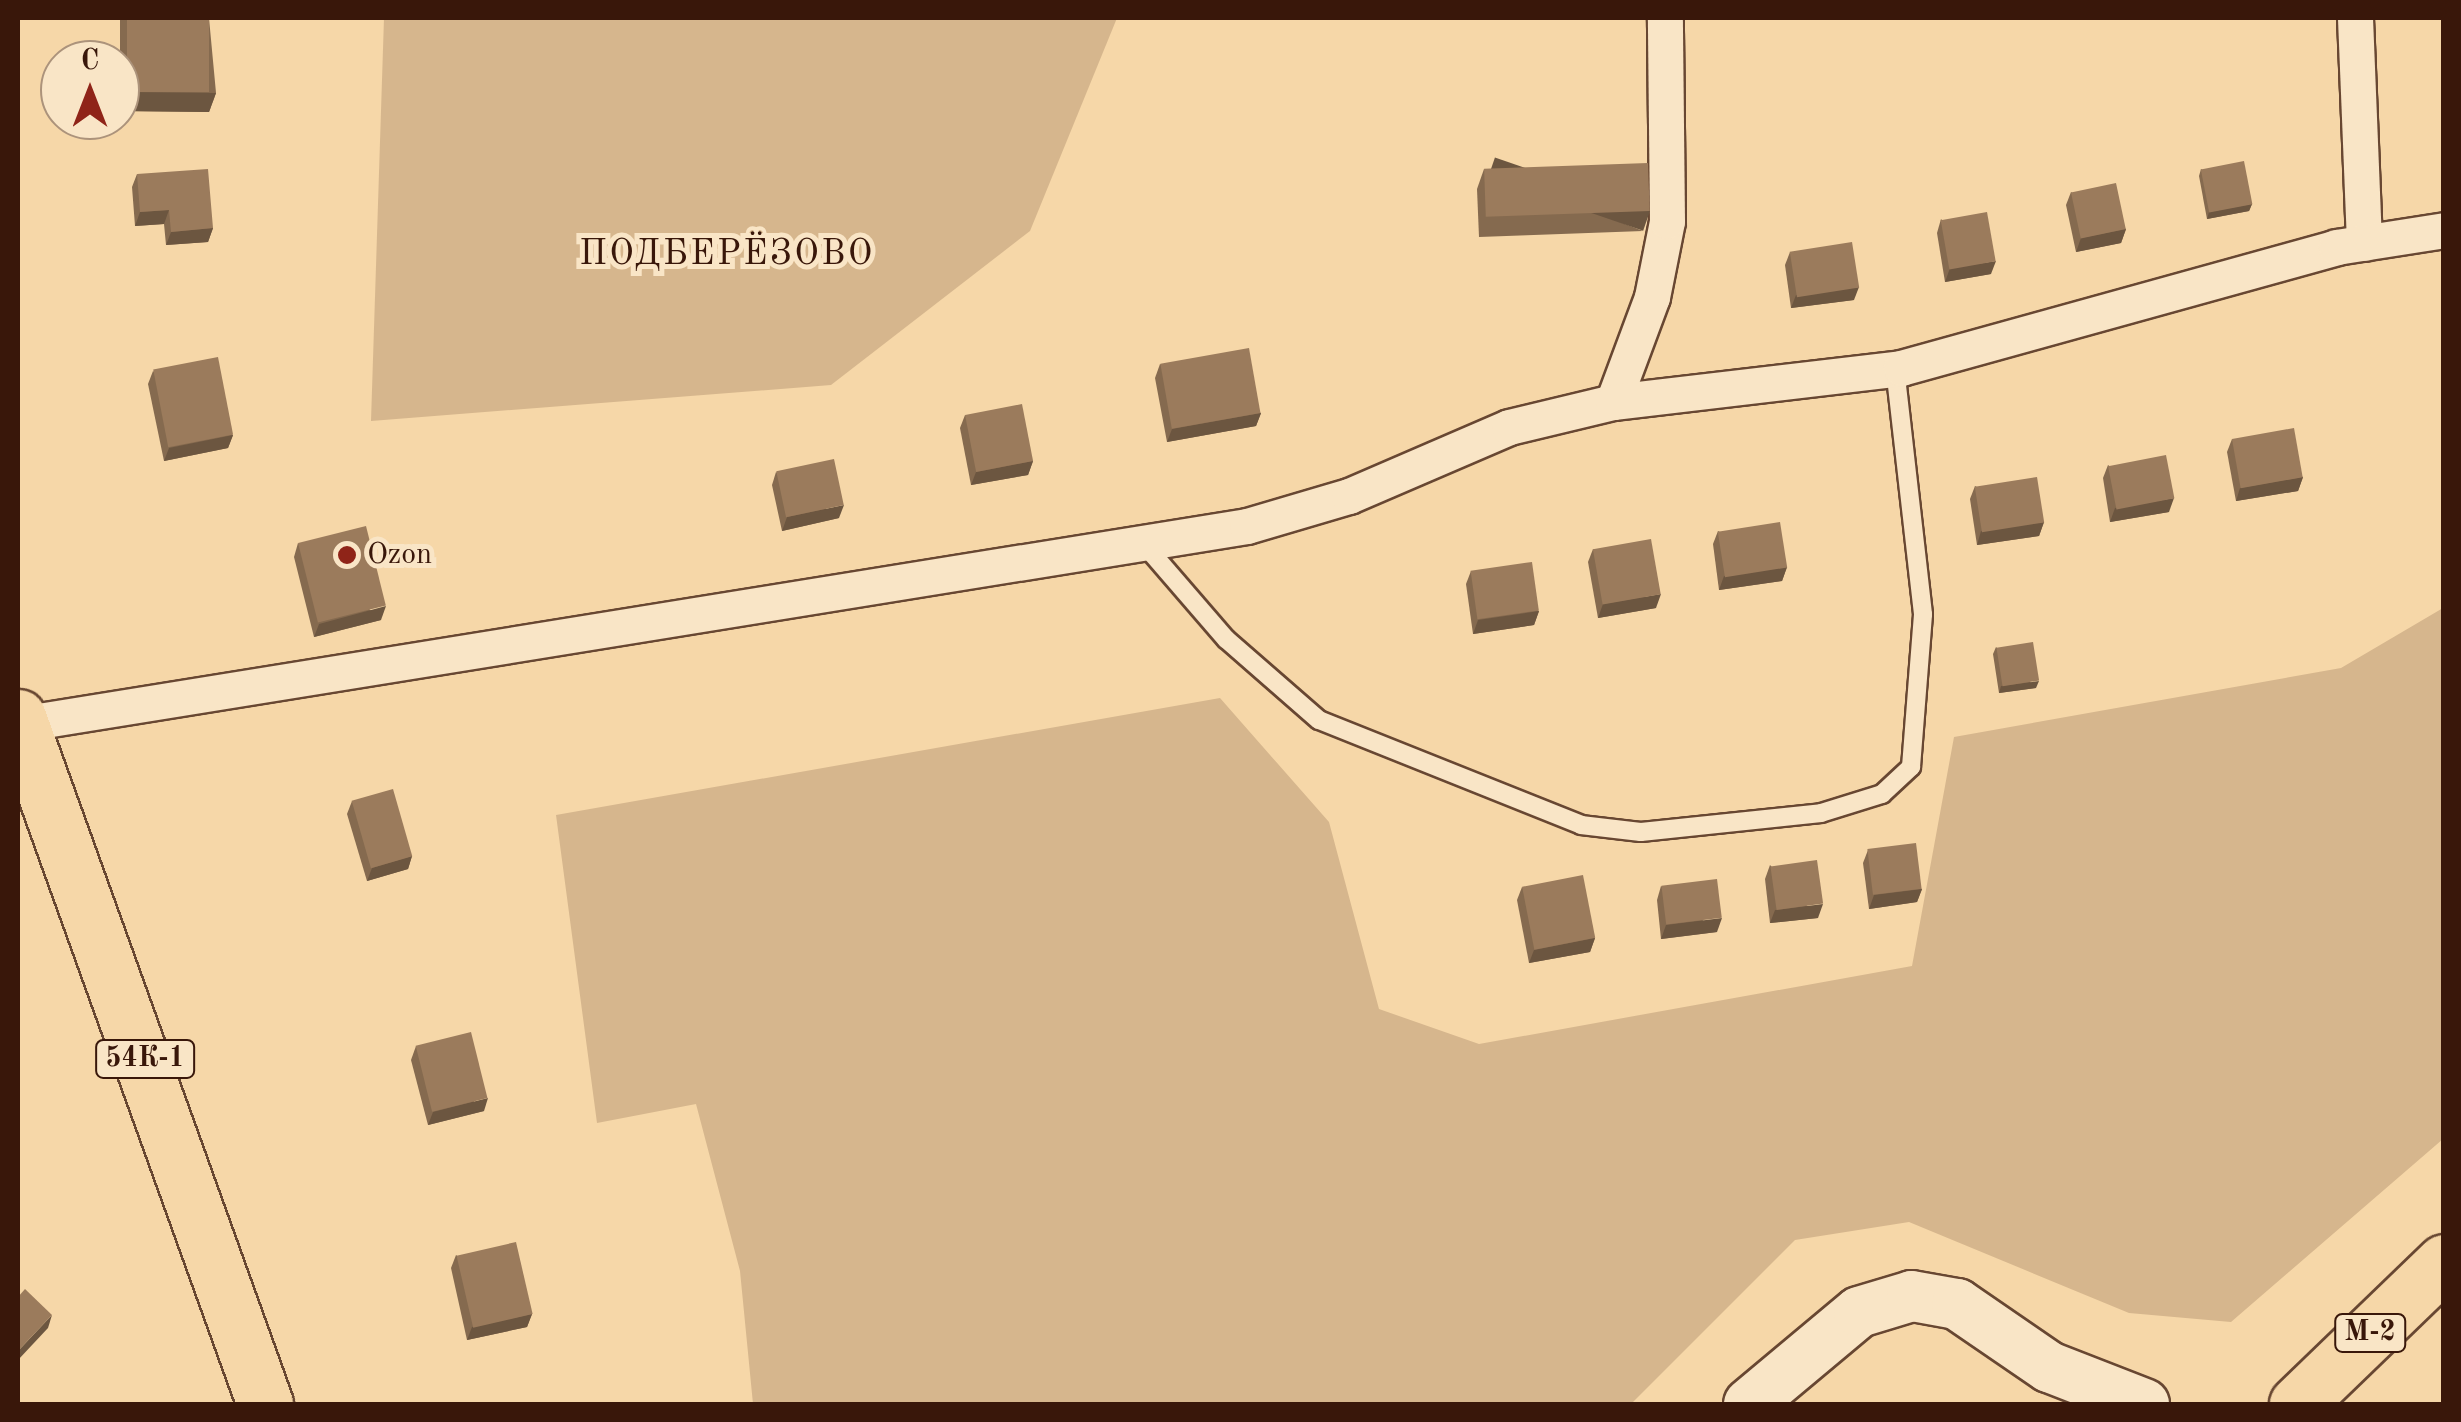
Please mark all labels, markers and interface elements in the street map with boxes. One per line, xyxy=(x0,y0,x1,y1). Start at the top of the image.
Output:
north arrow xyxy=(40,40,140,140)
text: С xyxy=(81,48,99,76)
district label: ПОДБЕРЁЗОВО xyxy=(579,234,875,276)
place label: Ozon xyxy=(367,537,432,573)
marker: Ozon xyxy=(336,544,358,566)
road number: 54К-1 xyxy=(95,1036,195,1082)
road number: М-2 xyxy=(2332,1310,2408,1356)

